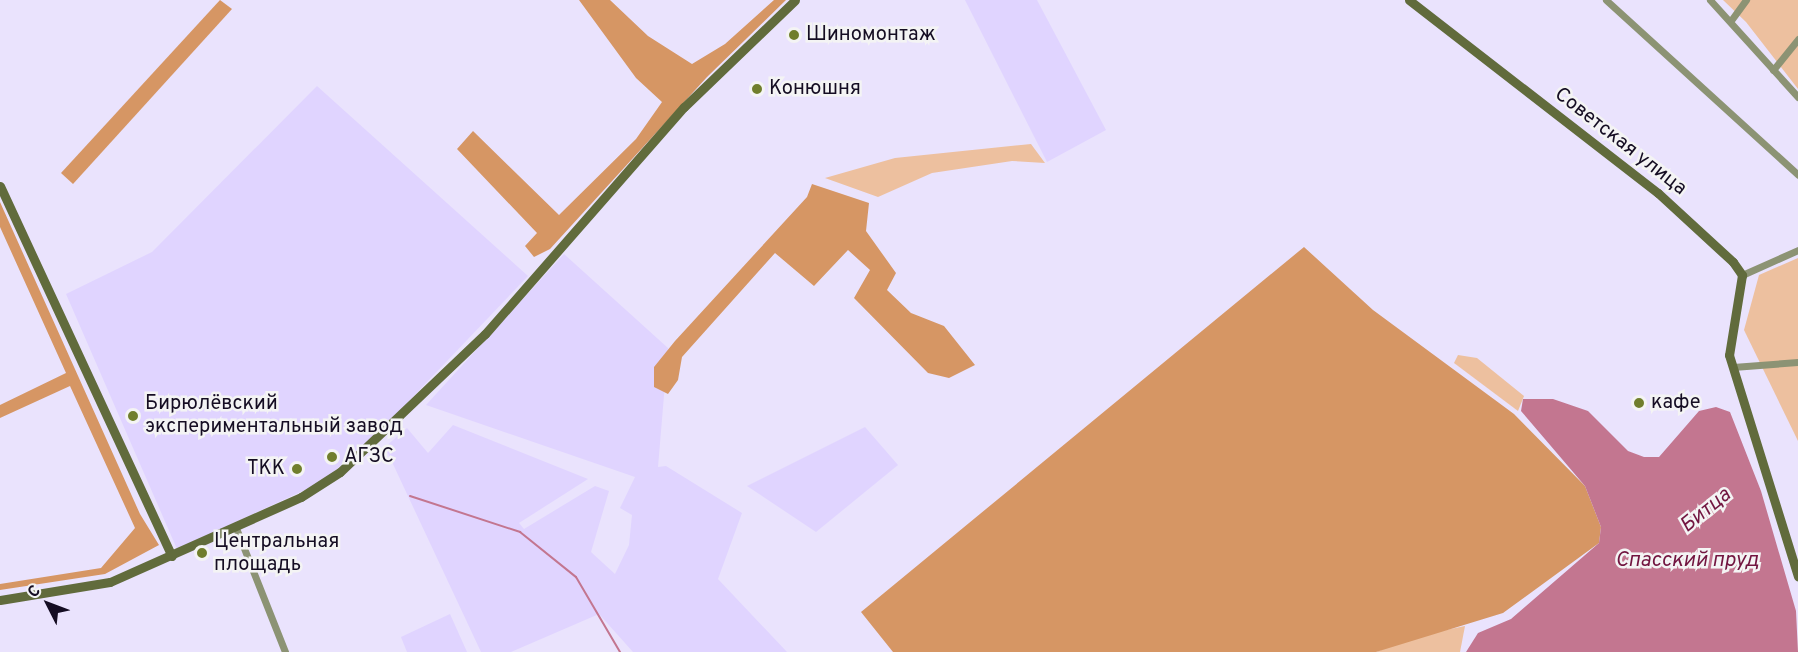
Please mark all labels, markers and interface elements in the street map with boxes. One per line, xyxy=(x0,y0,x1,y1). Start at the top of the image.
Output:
place label: Шиномонтаж xyxy=(806,23,936,47)
marker: Шиномонтаж xyxy=(787,28,801,42)
place label: Конюшня xyxy=(769,77,861,101)
marker: Конюшня xyxy=(750,82,764,96)
street label: Советская улица xyxy=(1549,83,1691,201)
place label: кафе xyxy=(1651,391,1700,415)
place label: Бирюлёвский экспериментальный завод xyxy=(145,392,403,439)
marker: кафе xyxy=(1632,396,1646,410)
marker: Бирюлёвский экспериментальный завод xyxy=(126,409,140,423)
place label: АГЗС xyxy=(344,445,394,469)
marker: АГЗС xyxy=(325,450,339,464)
place label: ТКК xyxy=(247,457,285,481)
marker: ТКК xyxy=(290,462,304,476)
water label: Битца xyxy=(1676,483,1736,539)
place label: Центральная площадь xyxy=(214,530,339,577)
marker: Центральная площадь xyxy=(195,546,209,560)
water label: Спасский пруд xyxy=(1615,548,1759,574)
north arrow xyxy=(18,574,78,634)
text: С xyxy=(24,581,45,602)

